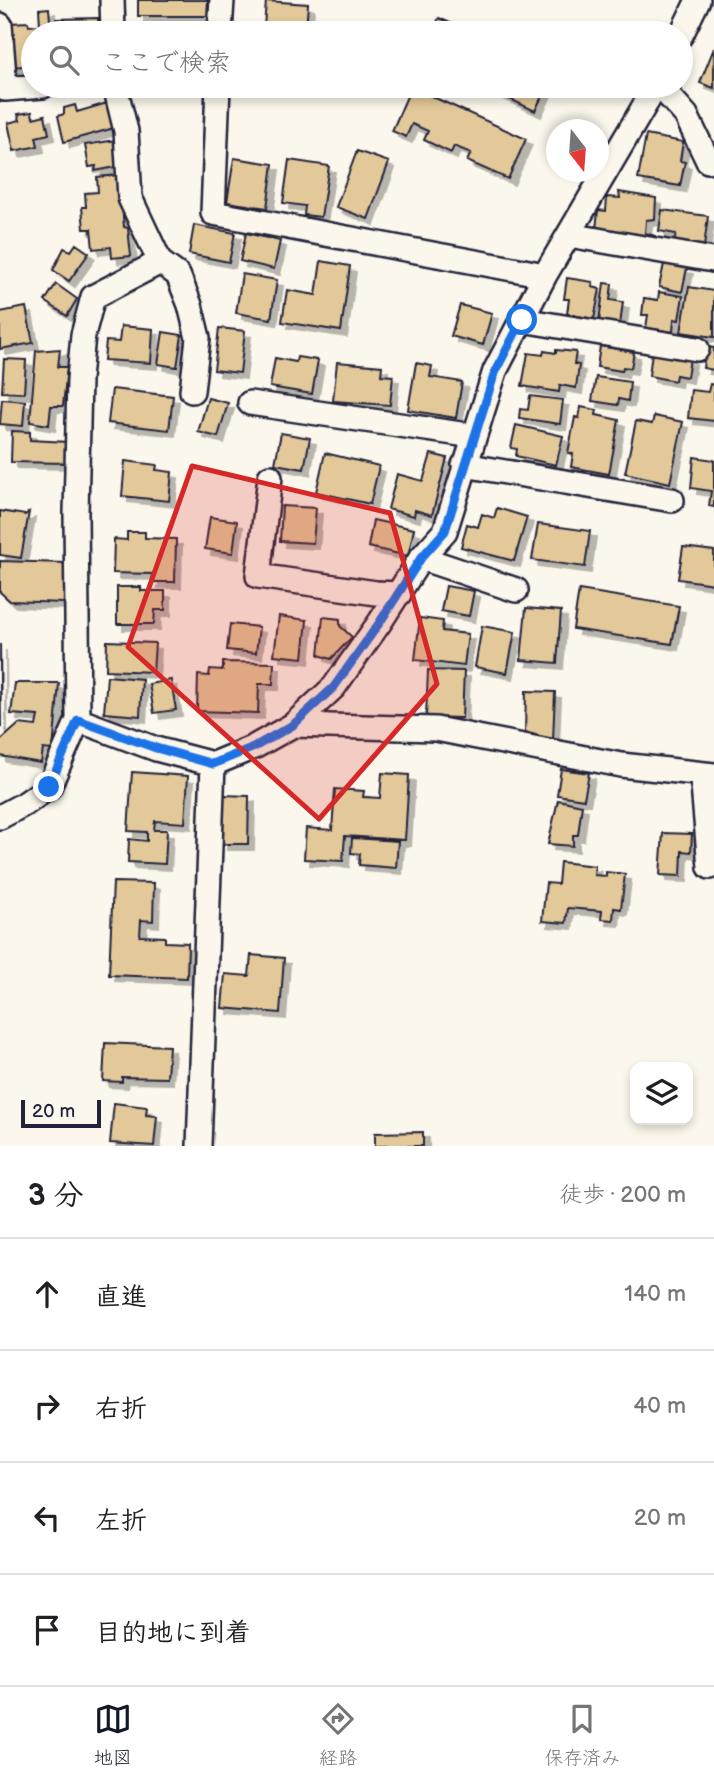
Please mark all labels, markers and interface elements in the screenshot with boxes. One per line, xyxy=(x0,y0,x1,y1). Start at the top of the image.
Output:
search box xyxy=(21,21,693,98)
icon: search xyxy=(45,41,83,79)
text: ここで検索 xyxy=(101,48,231,79)
north arrow xyxy=(546,119,609,182)
route start xyxy=(506,304,537,335)
route end xyxy=(33,771,64,802)
map controls xyxy=(630,1062,693,1125)
button: layers xyxy=(630,1062,693,1125)
scale bar xyxy=(21,1097,102,1129)
text: 20 m xyxy=(32,1100,75,1123)
text: 3 分 xyxy=(28,1178,84,1214)
text: 徒歩 · 200 m xyxy=(559,1181,686,1209)
icon: ahead xyxy=(28,1275,66,1313)
text: 140 m xyxy=(624,1280,686,1308)
text: 直進 xyxy=(95,1282,147,1313)
icon: right xyxy=(28,1387,66,1425)
text: 40 m xyxy=(633,1392,686,1420)
text: 右折 xyxy=(95,1394,147,1425)
icon: left xyxy=(28,1499,66,1537)
text: 20 m xyxy=(634,1504,686,1532)
text: 左折 xyxy=(95,1506,147,1537)
icon: arrive xyxy=(28,1611,66,1649)
text: 目的地に到着 xyxy=(95,1618,251,1649)
tab: 地図 xyxy=(94,1700,132,1770)
tab: 経路 xyxy=(319,1700,357,1770)
tab: 保存済み xyxy=(544,1700,620,1770)

